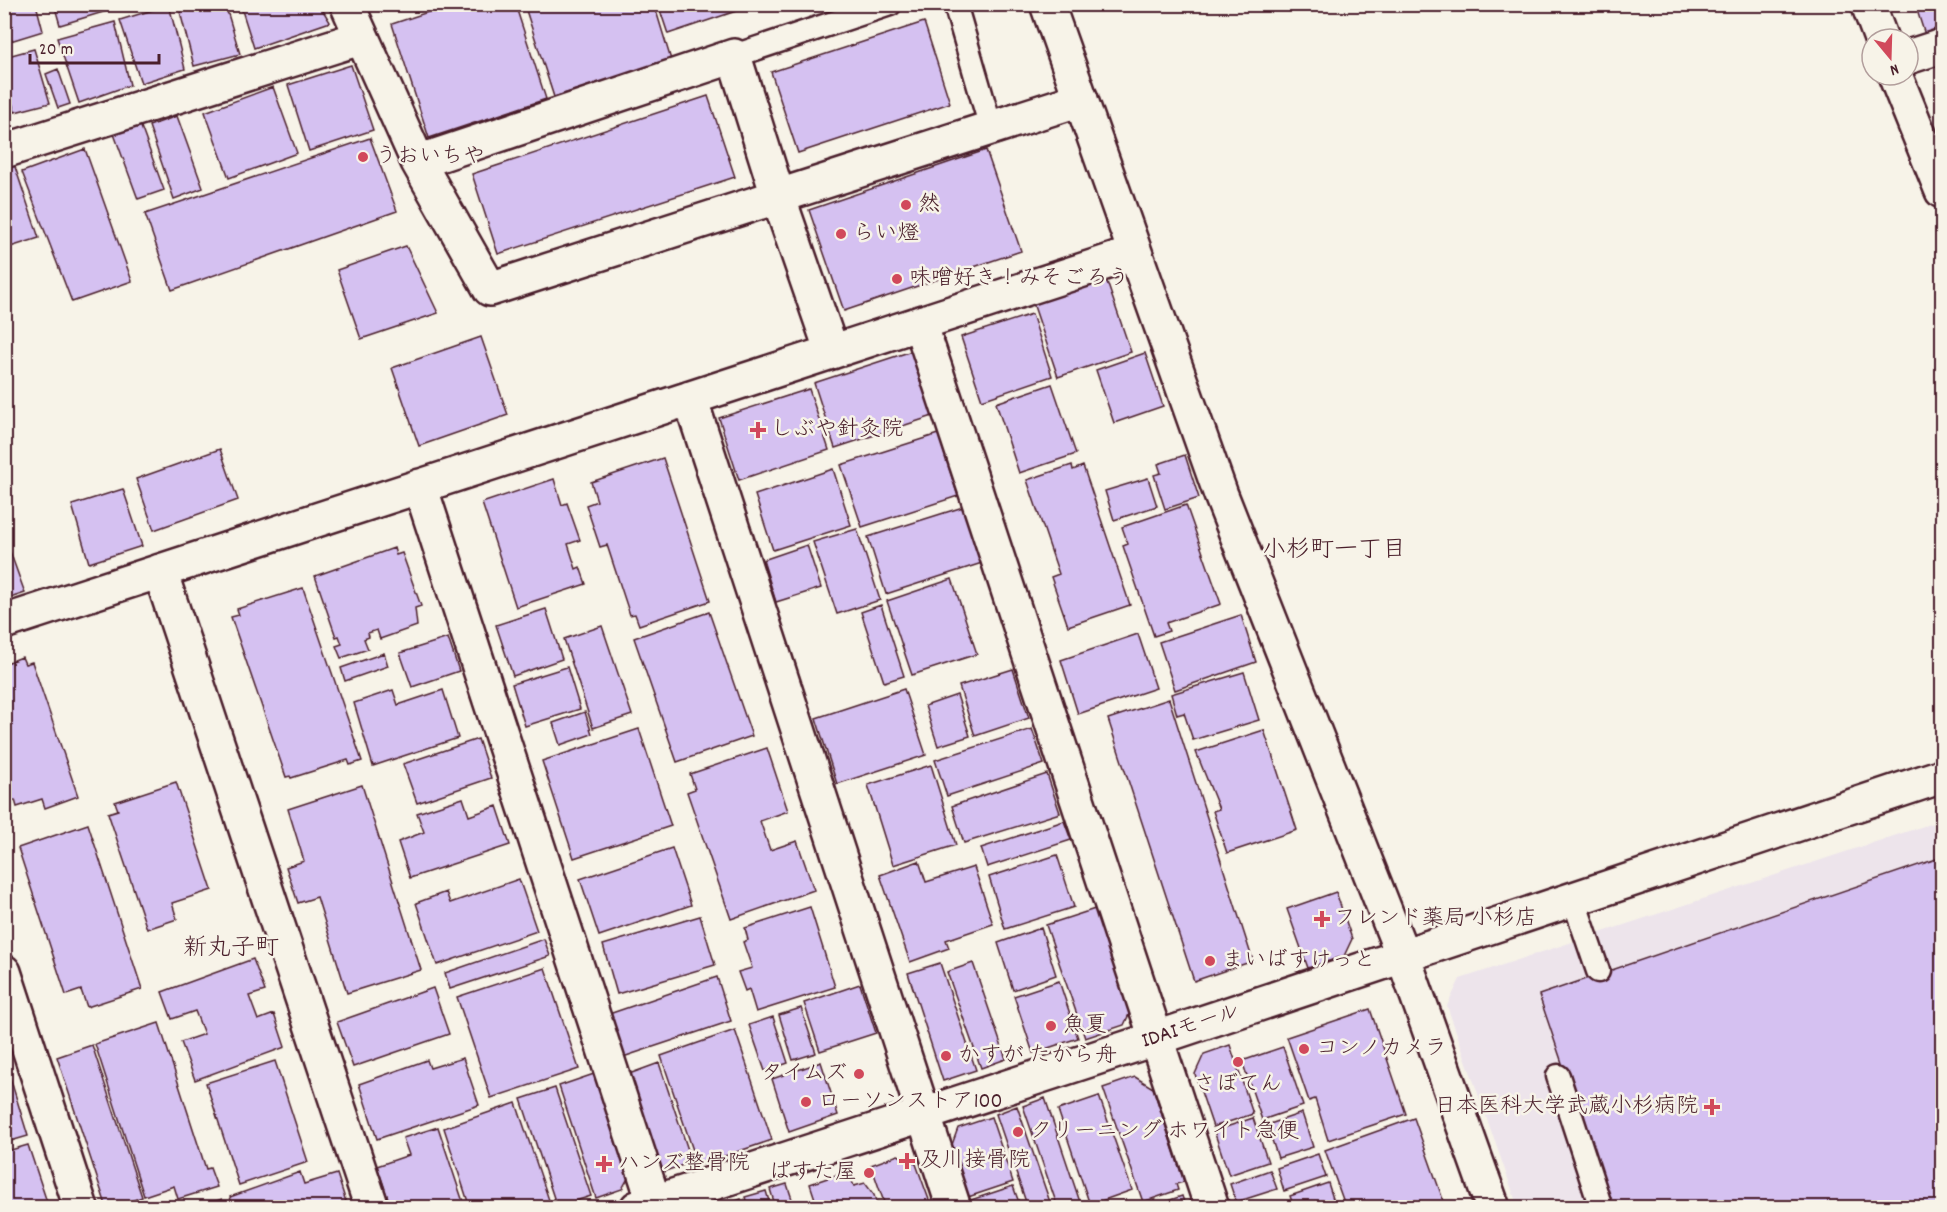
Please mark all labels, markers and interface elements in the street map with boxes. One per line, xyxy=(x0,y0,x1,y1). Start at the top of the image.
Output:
scale bar xyxy=(30,27,159,65)
north arrow xyxy=(1860,27,1920,87)
text: 20 m xyxy=(39,38,73,63)
text: N xyxy=(1886,57,1902,81)
place label: うおいちや xyxy=(375,142,485,173)
marker: うおいちや xyxy=(356,150,370,164)
place label: 然 xyxy=(918,190,940,221)
marker: 然 xyxy=(899,198,913,212)
place label: らい燈 xyxy=(853,219,919,250)
marker: らい燈 xyxy=(834,227,848,241)
place label: 味噌好き！みそごろう xyxy=(909,264,1129,295)
marker: 味噌好き！みそごろう xyxy=(890,272,904,286)
place label: しぶや針灸院 xyxy=(771,415,903,446)
marker: しぶや針灸院 xyxy=(749,421,767,439)
district label: 小杉町一丁目 xyxy=(1262,534,1406,568)
place label: フレンド薬局 小杉店 xyxy=(1334,904,1537,935)
marker: フレンド薬局 小杉店 xyxy=(1315,912,1329,926)
district label: 新丸子町 xyxy=(183,932,279,966)
place label: まいばすけっと xyxy=(1222,946,1376,977)
marker: まいばすけっと xyxy=(1203,954,1217,968)
street label: IDAIモール xyxy=(1138,997,1244,1057)
place label: 魚夏 xyxy=(1063,1011,1107,1042)
marker: 魚夏 xyxy=(1044,1019,1058,1033)
place label: コンノカメラ xyxy=(1316,1034,1447,1065)
place label: かすが たから舟 xyxy=(958,1041,1117,1072)
marker: コンノカメラ xyxy=(1297,1042,1311,1056)
marker: かすが たから舟 xyxy=(939,1049,953,1063)
marker: さぼてん xyxy=(1231,1055,1245,1069)
place label: タイムズ xyxy=(761,1059,847,1090)
marker: タイムズ xyxy=(852,1067,866,1081)
place label: さぼてん xyxy=(1194,1070,1282,1101)
place label: ローソンストア100 xyxy=(818,1087,1003,1118)
place label: 日本医科大学武蔵小杉病院 xyxy=(1434,1092,1698,1123)
marker: ローソンストア100 xyxy=(799,1095,813,1109)
marker: 日本医科大学武蔵小杉病院 xyxy=(1703,1098,1721,1116)
place label: クリーニング ホワイト急便 xyxy=(1030,1117,1299,1148)
marker: クリーニング ホワイト急便 xyxy=(1011,1125,1025,1139)
place label: 及川接骨院 xyxy=(920,1146,1030,1177)
place label: ハンズ整骨院 xyxy=(618,1149,750,1180)
marker: 及川接骨院 xyxy=(898,1152,916,1170)
marker: ハンズ整骨院 xyxy=(595,1155,613,1173)
place label: ぱすた屋 xyxy=(769,1158,857,1189)
marker: ぱすた屋 xyxy=(862,1166,876,1180)

